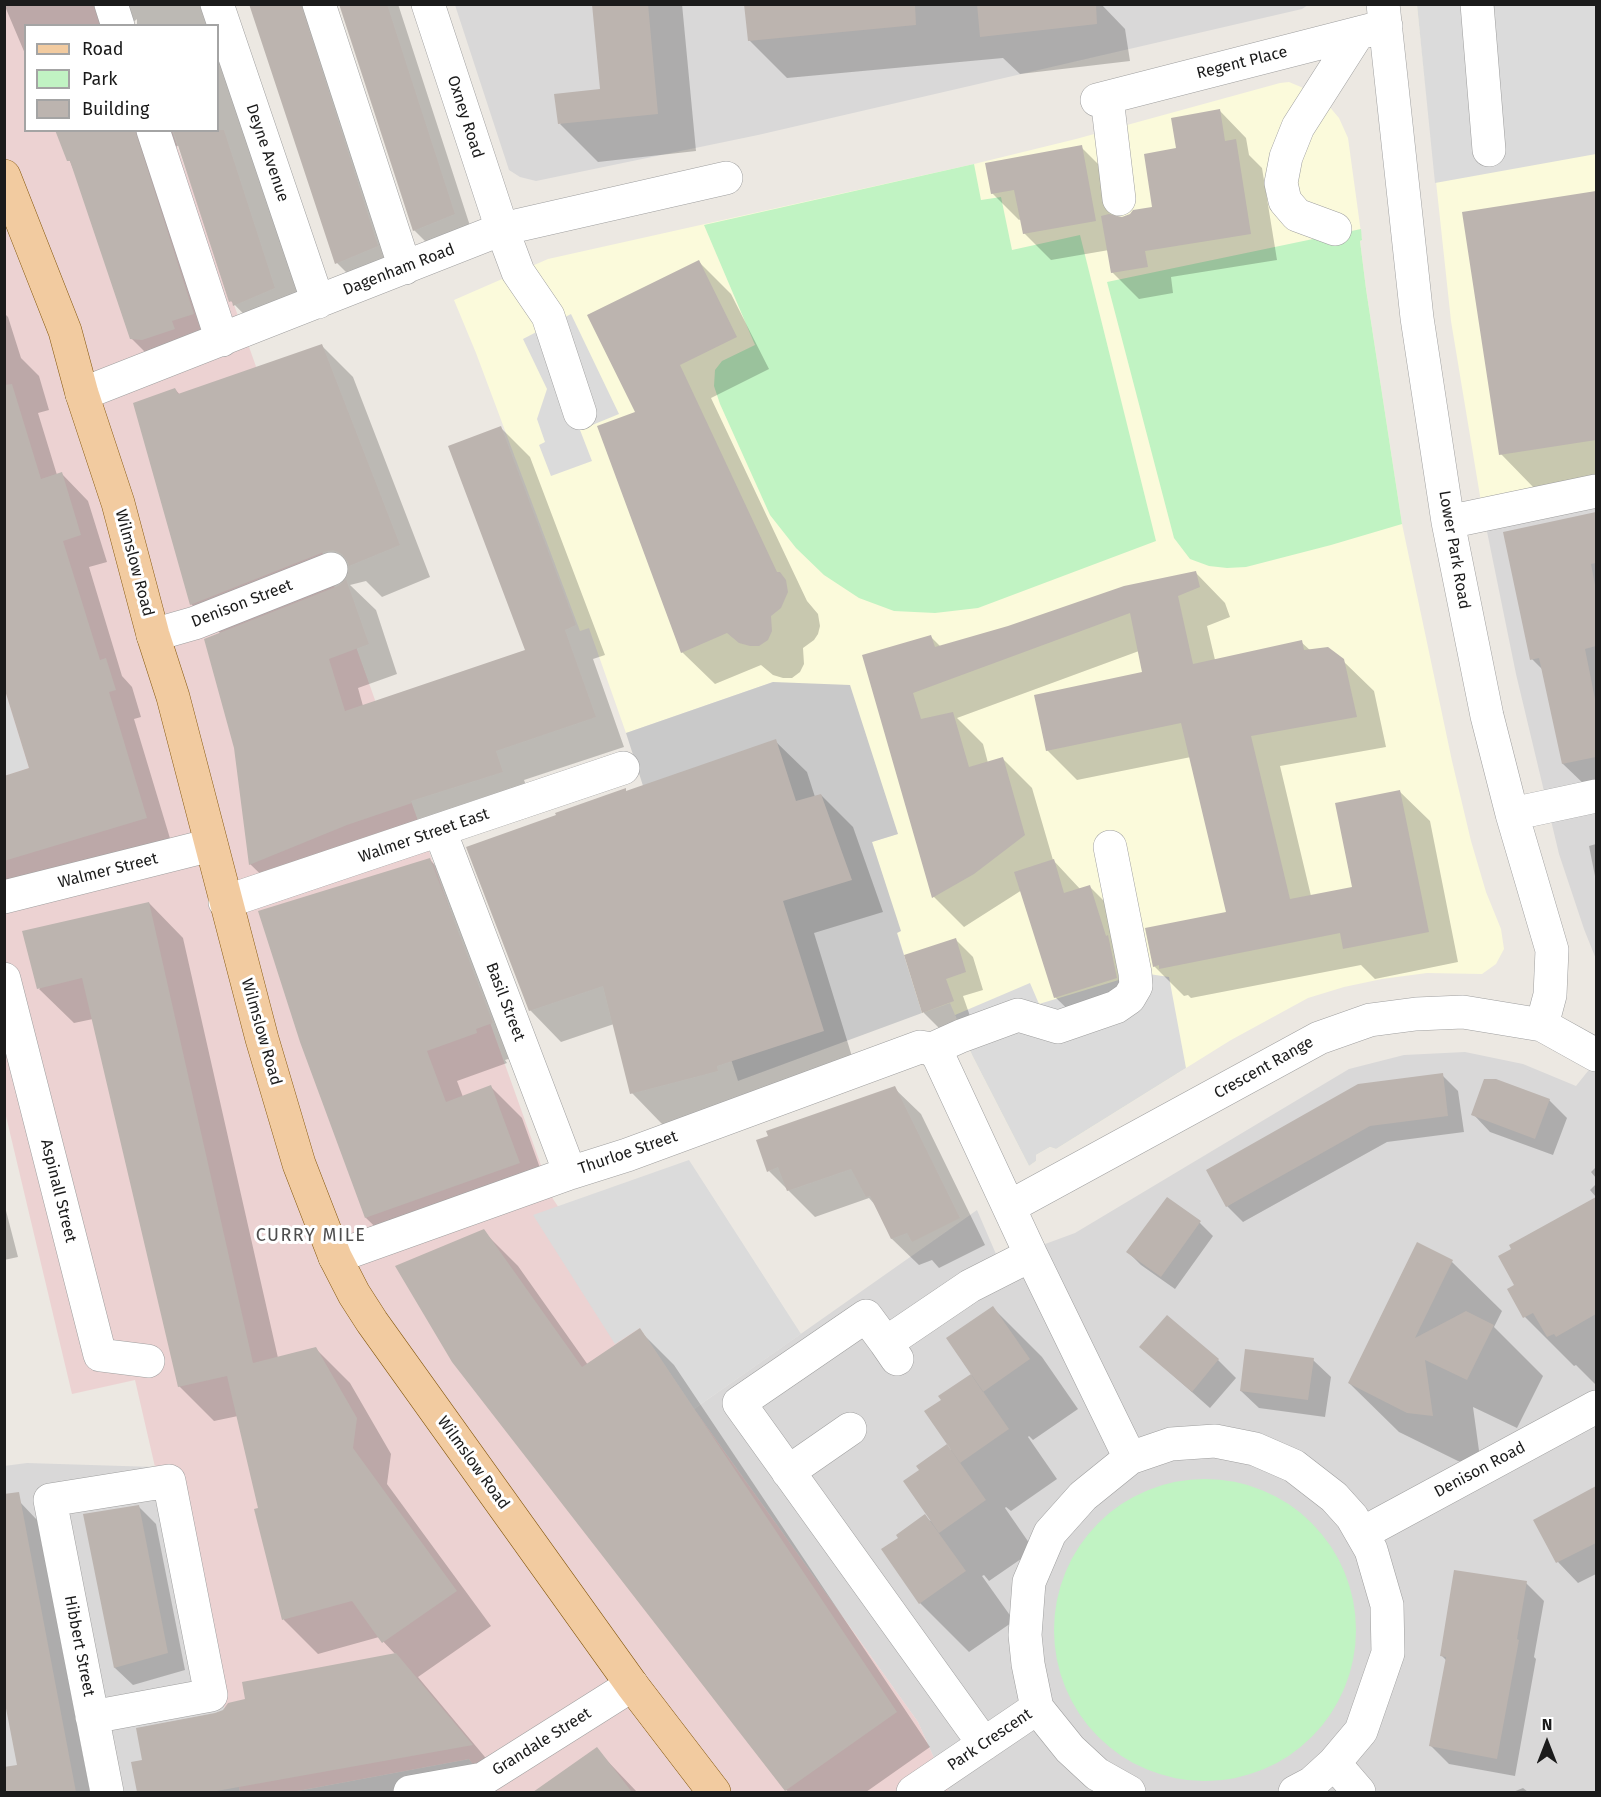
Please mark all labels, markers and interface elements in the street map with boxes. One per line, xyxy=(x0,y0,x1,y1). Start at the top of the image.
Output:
legend xyxy=(24,24,219,132)
text: Road xyxy=(82,38,124,60)
street label: Regent Place xyxy=(1195,42,1289,84)
text: Park xyxy=(82,68,117,90)
street label: Oxney Road xyxy=(443,73,487,161)
text: Building xyxy=(82,98,149,120)
street label: Deyne Avenue xyxy=(241,102,293,204)
street label: Dagenham Road xyxy=(341,240,457,300)
street label: Lower Park Road xyxy=(1434,489,1474,611)
street label: Wilmslow Road xyxy=(110,507,158,619)
street label: Denison Street xyxy=(189,576,295,632)
street label: Walmer Street East xyxy=(356,805,492,867)
street label: Walmer Street xyxy=(56,849,160,893)
street label: Basil Street xyxy=(481,960,529,1044)
street label: Wilmslow Road xyxy=(237,976,285,1088)
street label: Crescent Range xyxy=(1211,1033,1317,1103)
street label: Thurloe Street xyxy=(576,1127,680,1179)
street label: Aspinall Street xyxy=(36,1137,80,1245)
district label: CURRY MILE xyxy=(256,1225,366,1247)
street label: Wilmslow Road xyxy=(433,1413,513,1513)
street label: Denison Road xyxy=(1431,1438,1529,1502)
street label: Hibbert Street xyxy=(60,1594,98,1698)
street label: Grandale Street xyxy=(489,1704,595,1780)
street label: Park Crescent xyxy=(944,1705,1036,1775)
north arrow xyxy=(1517,1713,1577,1773)
text: N xyxy=(1542,1715,1552,1734)

